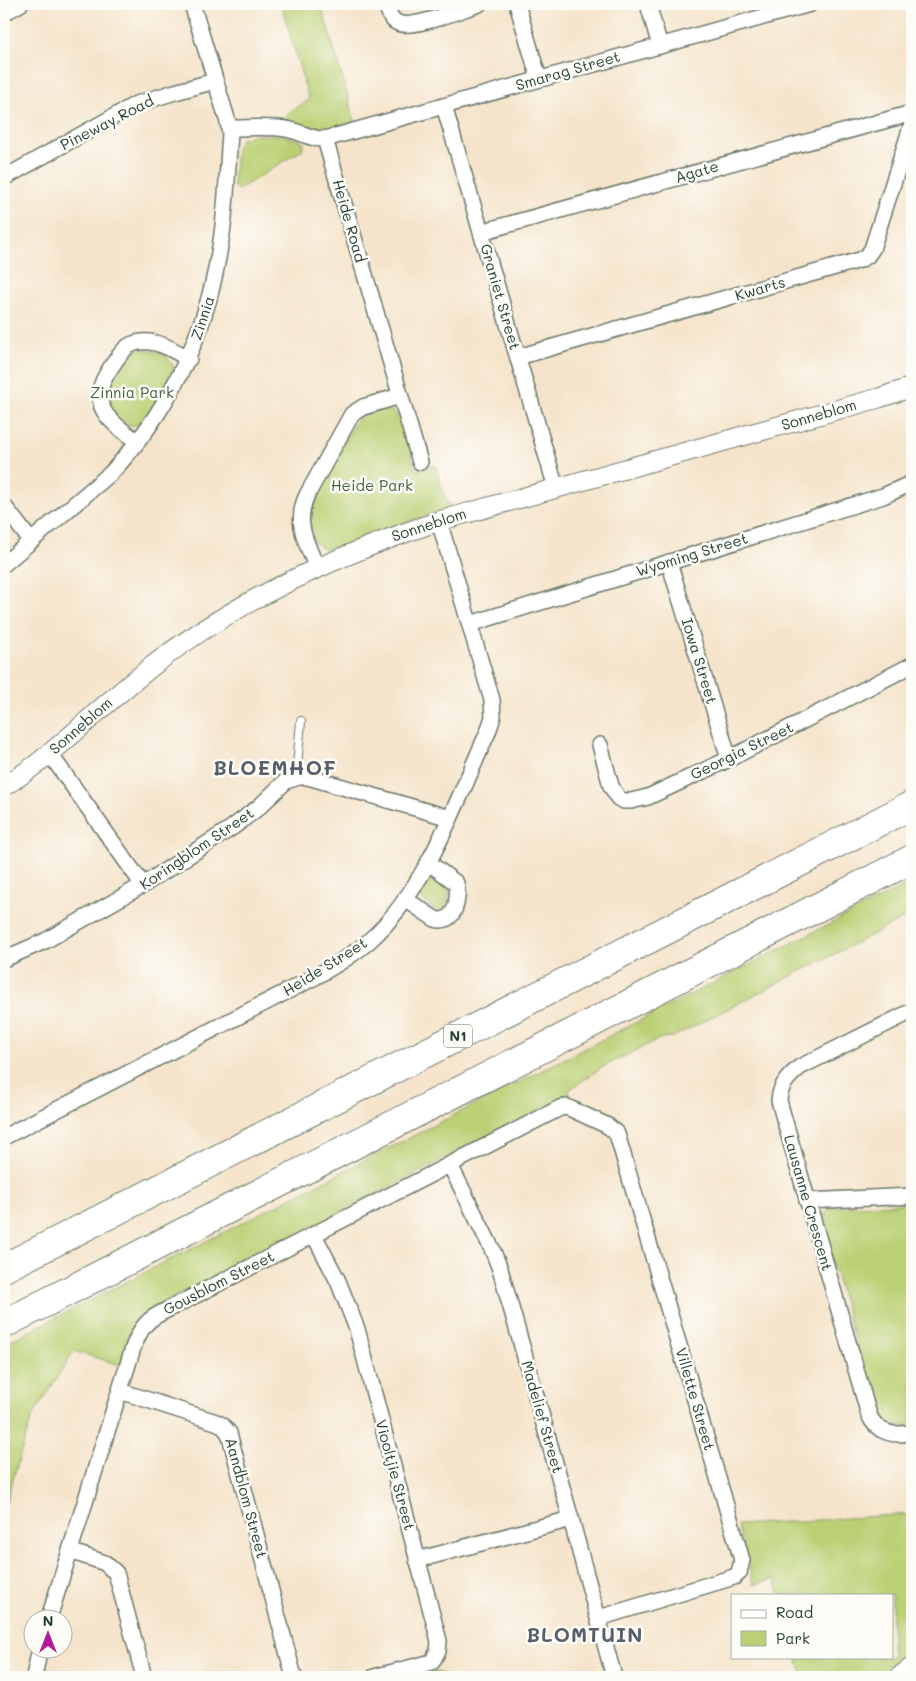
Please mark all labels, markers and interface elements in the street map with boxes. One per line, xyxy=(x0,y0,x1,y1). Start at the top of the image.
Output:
street label: Smarag Street xyxy=(513,46,622,95)
street label: Pineway Road xyxy=(56,90,157,154)
street label: Agate xyxy=(673,155,721,187)
street label: Heide Road xyxy=(329,177,371,265)
street label: Graniet Street xyxy=(476,241,526,352)
street label: Kwarts xyxy=(732,271,787,305)
street label: Zinnia xyxy=(186,293,219,342)
park label: Zinnia Park xyxy=(90,382,174,402)
street label: Sonneblom xyxy=(779,394,859,434)
park label: Heide Park xyxy=(331,475,413,495)
street label: Sonneblom xyxy=(389,503,469,546)
street label: Wyoming Street xyxy=(633,528,750,581)
street label: Iowa Street xyxy=(677,615,723,706)
street label: Sonneblom xyxy=(45,692,116,758)
street label: Georgia Street xyxy=(687,717,796,784)
district label: BLOEMHOF xyxy=(213,754,337,780)
street label: Koringblom Street xyxy=(135,802,258,894)
street label: Heide Street xyxy=(278,932,370,1000)
road number: N1 xyxy=(444,1024,472,1048)
street label: Lausanne Crescent xyxy=(780,1132,838,1273)
street label: Gousblom Street xyxy=(160,1245,278,1319)
street label: Villette Street xyxy=(672,1345,720,1452)
street label: Madelief Street xyxy=(517,1358,569,1475)
street label: Viooltjie Street xyxy=(372,1417,420,1532)
street label: Aandblom Street xyxy=(221,1435,273,1560)
legend xyxy=(731,1594,894,1658)
text: Road xyxy=(776,1602,813,1622)
north arrow xyxy=(22,1608,72,1658)
text: N xyxy=(43,1611,53,1630)
district label: BLOMTUIN xyxy=(527,1621,643,1647)
text: Park xyxy=(776,1628,810,1648)

